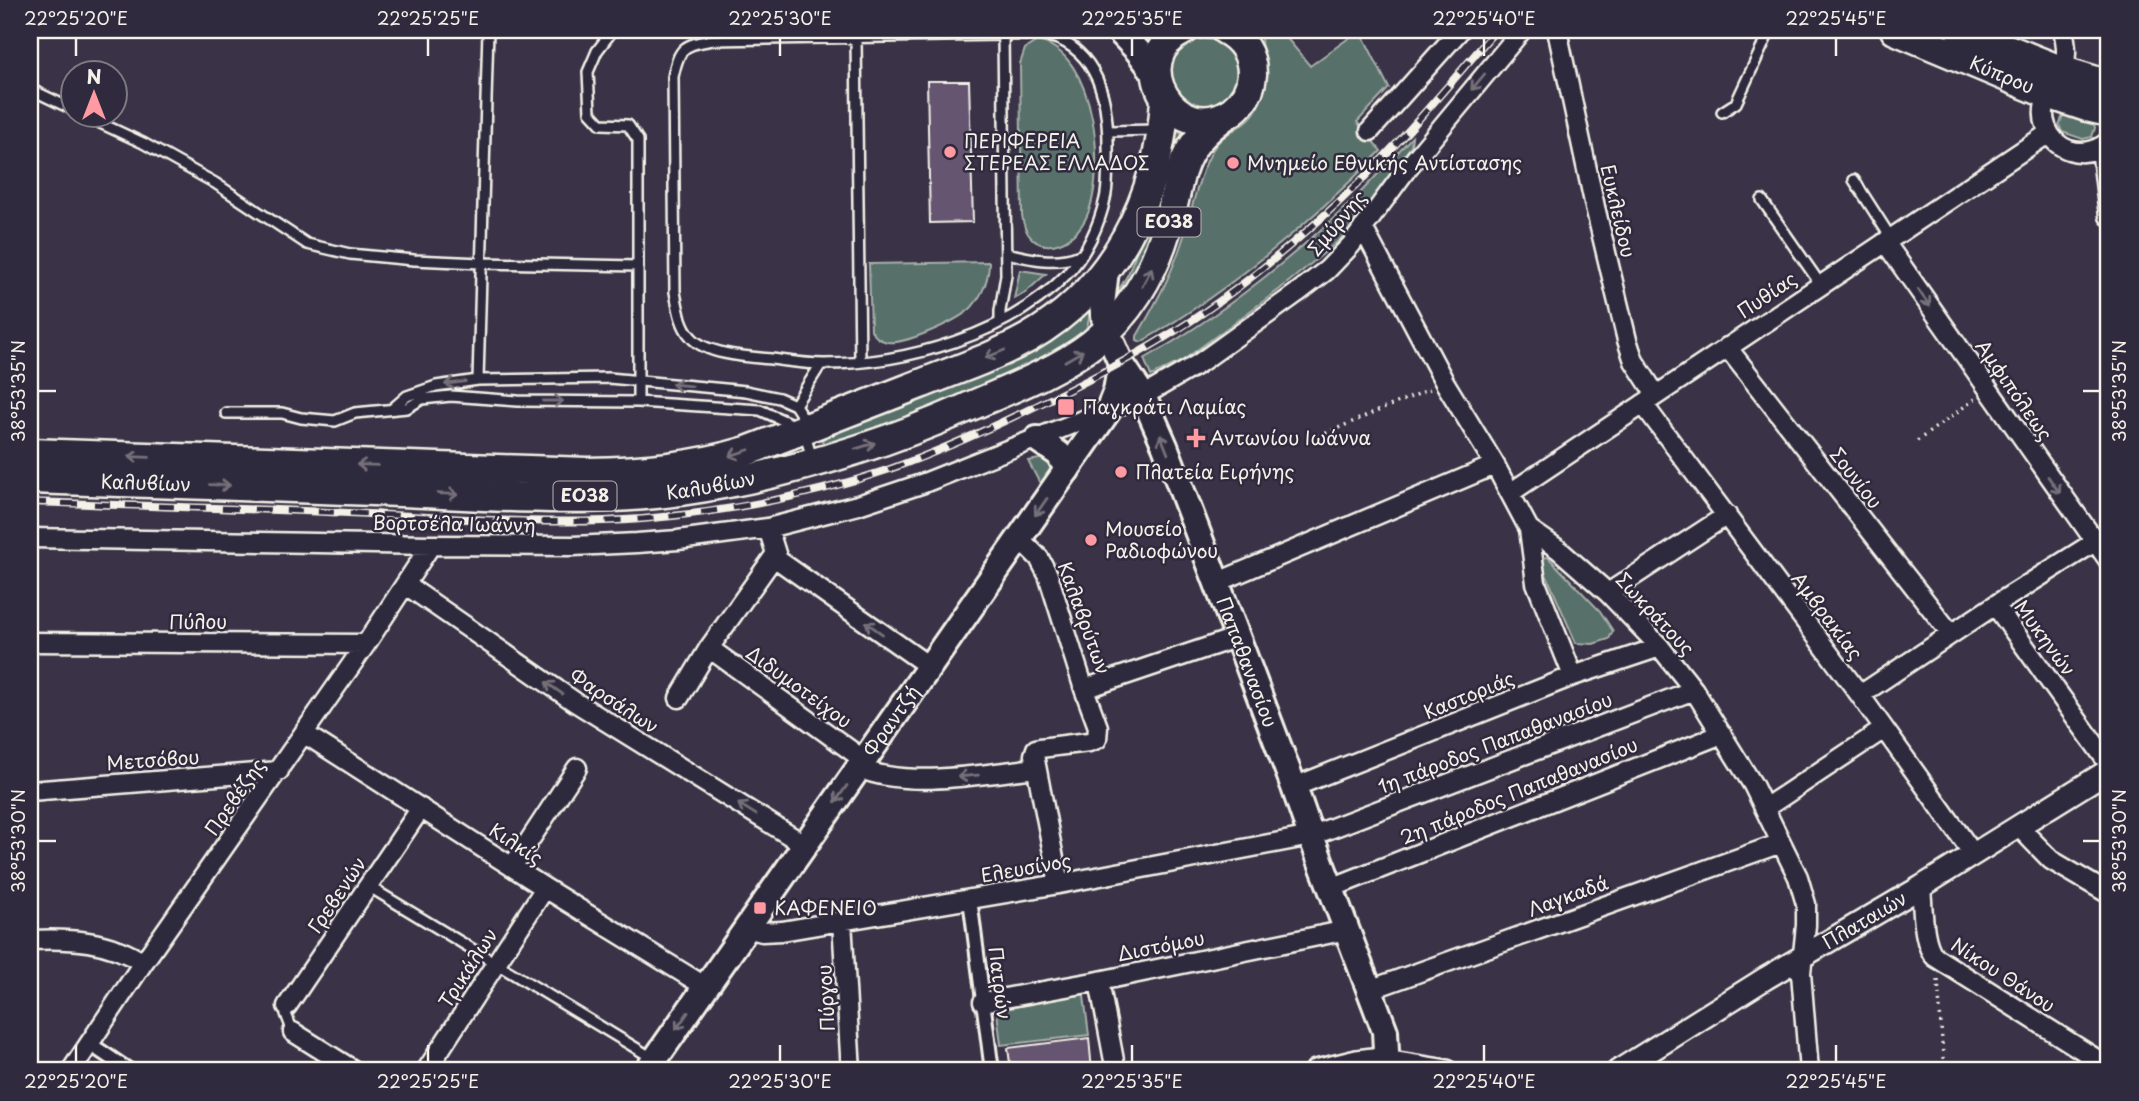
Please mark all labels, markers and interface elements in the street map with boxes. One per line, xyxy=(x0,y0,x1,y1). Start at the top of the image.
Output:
text: 22°25'20"E xyxy=(24,4,128,31)
text: 22°25'25"E xyxy=(377,4,479,31)
text: 22°25'30"E xyxy=(728,4,832,31)
text: 22°25'35"E xyxy=(1081,4,1183,31)
text: 22°25'40"E xyxy=(1432,4,1536,31)
text: 22°25'45"E xyxy=(1785,4,1887,31)
street label: Κύπρου xyxy=(1966,48,2039,100)
north arrow xyxy=(60,60,130,130)
text: N xyxy=(86,62,102,90)
one-way arrow xyxy=(1470,73,1486,91)
place label: ΠΕΡΙΦΕΡΕΙΑ ΣΤΕΡΕΑΣ ΕΛΛΑΔΟΣ xyxy=(964,126,1150,176)
marker: ΠΕΡΙΦΕΡΕΙΑ ΣΤΕΡΕΑΣ ΕΛΛΑΔΟΣ xyxy=(942,144,958,160)
place label: Μνημείο Εθνικής Αντίστασης xyxy=(1247,148,1522,176)
marker: Μνημείο Εθνικής Αντίστασης xyxy=(1225,155,1241,171)
street label: Ευκλείδου xyxy=(1595,161,1643,260)
street label: Σμύρνης xyxy=(1300,183,1372,261)
road number: ΕΟ38 xyxy=(1138,208,1200,236)
street label: Πυθίας xyxy=(1731,264,1802,324)
one-way arrow xyxy=(1141,267,1155,287)
one-way arrow xyxy=(1917,288,1931,307)
street label: Αμφιπόλεως xyxy=(1970,333,2060,446)
text: 38°53'35"N xyxy=(4,340,31,442)
text: 38°53'35"N xyxy=(2105,340,2132,442)
one-way arrow xyxy=(984,348,1006,361)
one-way arrow xyxy=(1063,349,1083,363)
one-way arrow xyxy=(445,377,467,390)
one-way arrow xyxy=(672,378,694,391)
place label: Παγκράτι Λαμίας xyxy=(1082,392,1246,420)
one-way arrow xyxy=(542,394,565,408)
marker: Παγκράτι Λαμίας xyxy=(1056,397,1076,417)
place label: Αντωνίου Ιωάννα xyxy=(1210,423,1371,451)
marker: Αντωνίου Ιωάννα xyxy=(1188,430,1204,446)
one-way arrow xyxy=(1157,434,1170,456)
one-way arrow xyxy=(854,438,876,451)
street label: Σουνίου xyxy=(1824,441,1890,514)
one-way arrow xyxy=(729,448,751,461)
one-way arrow xyxy=(128,451,151,464)
place label: Πλατεία Ειρήνης xyxy=(1135,457,1294,485)
one-way arrow xyxy=(355,458,378,472)
street label: Καλυβίων xyxy=(664,463,758,506)
marker: Πλατεία Ειρήνης xyxy=(1113,464,1129,480)
street label: Καλυβίων xyxy=(100,466,192,497)
one-way arrow xyxy=(2047,475,2061,494)
one-way arrow xyxy=(209,478,232,492)
road number: ΕΟ38 xyxy=(554,482,616,510)
one-way arrow xyxy=(436,487,459,500)
one-way arrow xyxy=(1034,497,1048,516)
street label: Βορτσέλα Ιωάννη xyxy=(372,508,536,538)
place label: Μουσείο Ραδιοφώνου xyxy=(1105,514,1218,564)
marker: Μουσείο Ραδιοφώνου xyxy=(1083,532,1099,548)
street label: Καλαβρύτων xyxy=(1052,557,1118,678)
street label: Σωκράτους xyxy=(1610,566,1701,661)
street label: Αμβρακίας xyxy=(1785,566,1870,665)
street label: Παπαθανασίου xyxy=(1210,593,1285,731)
street label: Μυκηνών xyxy=(2009,594,2083,681)
street label: Πύλου xyxy=(169,607,227,635)
one-way arrow xyxy=(865,620,884,635)
street label: Διδυμοτείχου xyxy=(741,638,858,734)
street label: Φαρσάλων xyxy=(564,661,665,739)
street label: Καστοριάς xyxy=(1419,663,1518,725)
street label: Φραντζή xyxy=(856,679,926,762)
one-way arrow xyxy=(545,681,564,695)
street label: 1η πάροδος Παπαθανασίου xyxy=(1373,684,1616,800)
street label: 2η πάροδος Παπαθανασίου xyxy=(1396,729,1642,851)
street label: Μετσόβου xyxy=(105,742,200,776)
street label: Πρεβέζης xyxy=(197,752,271,841)
one-way arrow xyxy=(957,770,980,783)
one-way arrow xyxy=(834,784,848,803)
text: 38°53'30"N xyxy=(4,789,31,893)
text: 38°53'30"N xyxy=(2105,789,2132,893)
one-way arrow xyxy=(737,802,757,816)
street label: Κιλκίς xyxy=(484,815,549,871)
street label: Ελευσίνος xyxy=(979,845,1073,889)
street label: Γρεβενών xyxy=(300,851,372,938)
street label: Λαγκαδά xyxy=(1524,868,1612,923)
street label: Πλαταιών xyxy=(1816,883,1912,955)
place label: ΚΑΦΕΝΕΙΟ xyxy=(774,893,877,921)
marker: ΚΑΦΕΝΕΙΟ xyxy=(752,900,768,916)
street label: Τρικάλων xyxy=(431,922,503,1013)
street label: Διστόμου xyxy=(1115,923,1207,967)
street label: Νίκου Θάνου xyxy=(1946,930,2061,1018)
street label: Πατρών xyxy=(983,945,1019,1021)
street label: Πύργου xyxy=(809,964,841,1032)
one-way arrow xyxy=(675,1011,689,1030)
text: 22°25'20"E xyxy=(24,1067,128,1094)
text: 22°25'25"E xyxy=(377,1067,479,1094)
text: 22°25'30"E xyxy=(728,1067,832,1094)
text: 22°25'35"E xyxy=(1081,1067,1183,1094)
text: 22°25'40"E xyxy=(1432,1067,1536,1094)
text: 22°25'45"E xyxy=(1785,1067,1887,1094)

